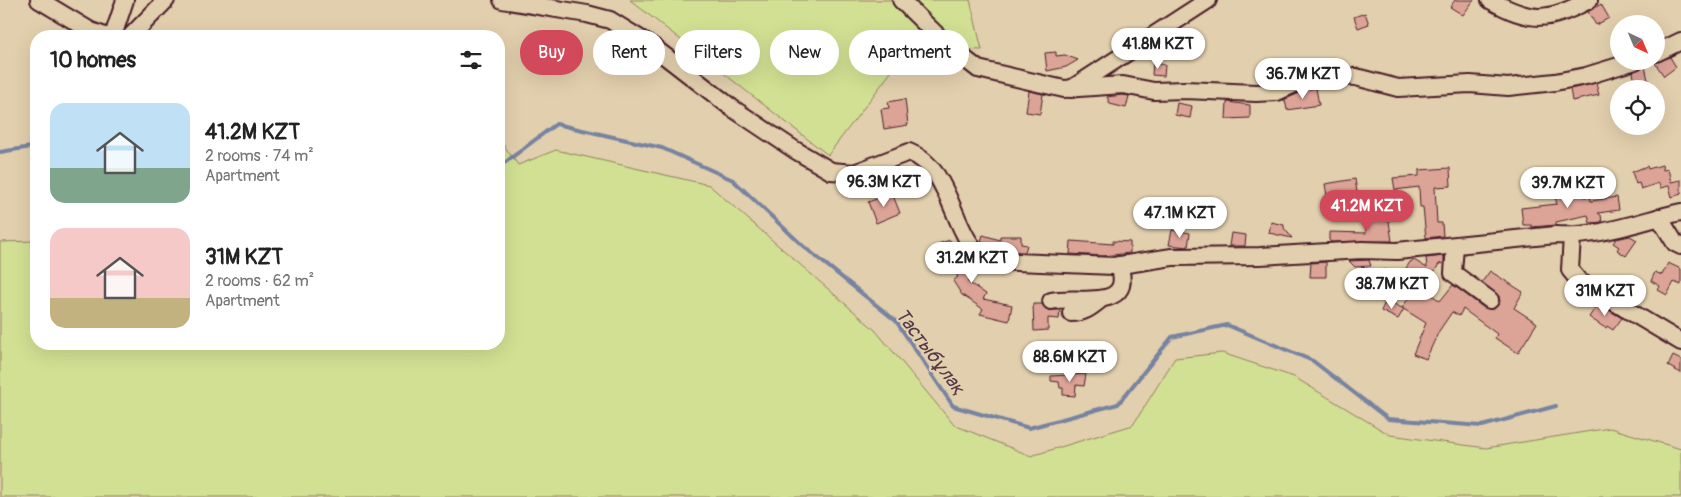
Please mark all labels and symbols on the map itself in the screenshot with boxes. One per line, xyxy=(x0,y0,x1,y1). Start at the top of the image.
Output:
north arrow xyxy=(1610,15,1665,70)
pin: 41.8M KZT xyxy=(1101,28,1215,70)
pin: 36.7M KZT xyxy=(1246,58,1360,100)
pin: 96.3M KZT xyxy=(827,166,941,208)
pin: 39.7M KZT xyxy=(1511,166,1625,209)
pin: 41.2M KZT xyxy=(1310,190,1424,232)
pin: 47.1M KZT xyxy=(1123,196,1237,239)
pin: 31.2M KZT xyxy=(915,242,1029,284)
pin: 38.7M KZT xyxy=(1335,268,1449,310)
pin: 31M KZT xyxy=(1559,274,1651,317)
water label: Тастыбұлақ xyxy=(890,304,971,400)
pin: 88.6M KZT xyxy=(1013,340,1127,383)

